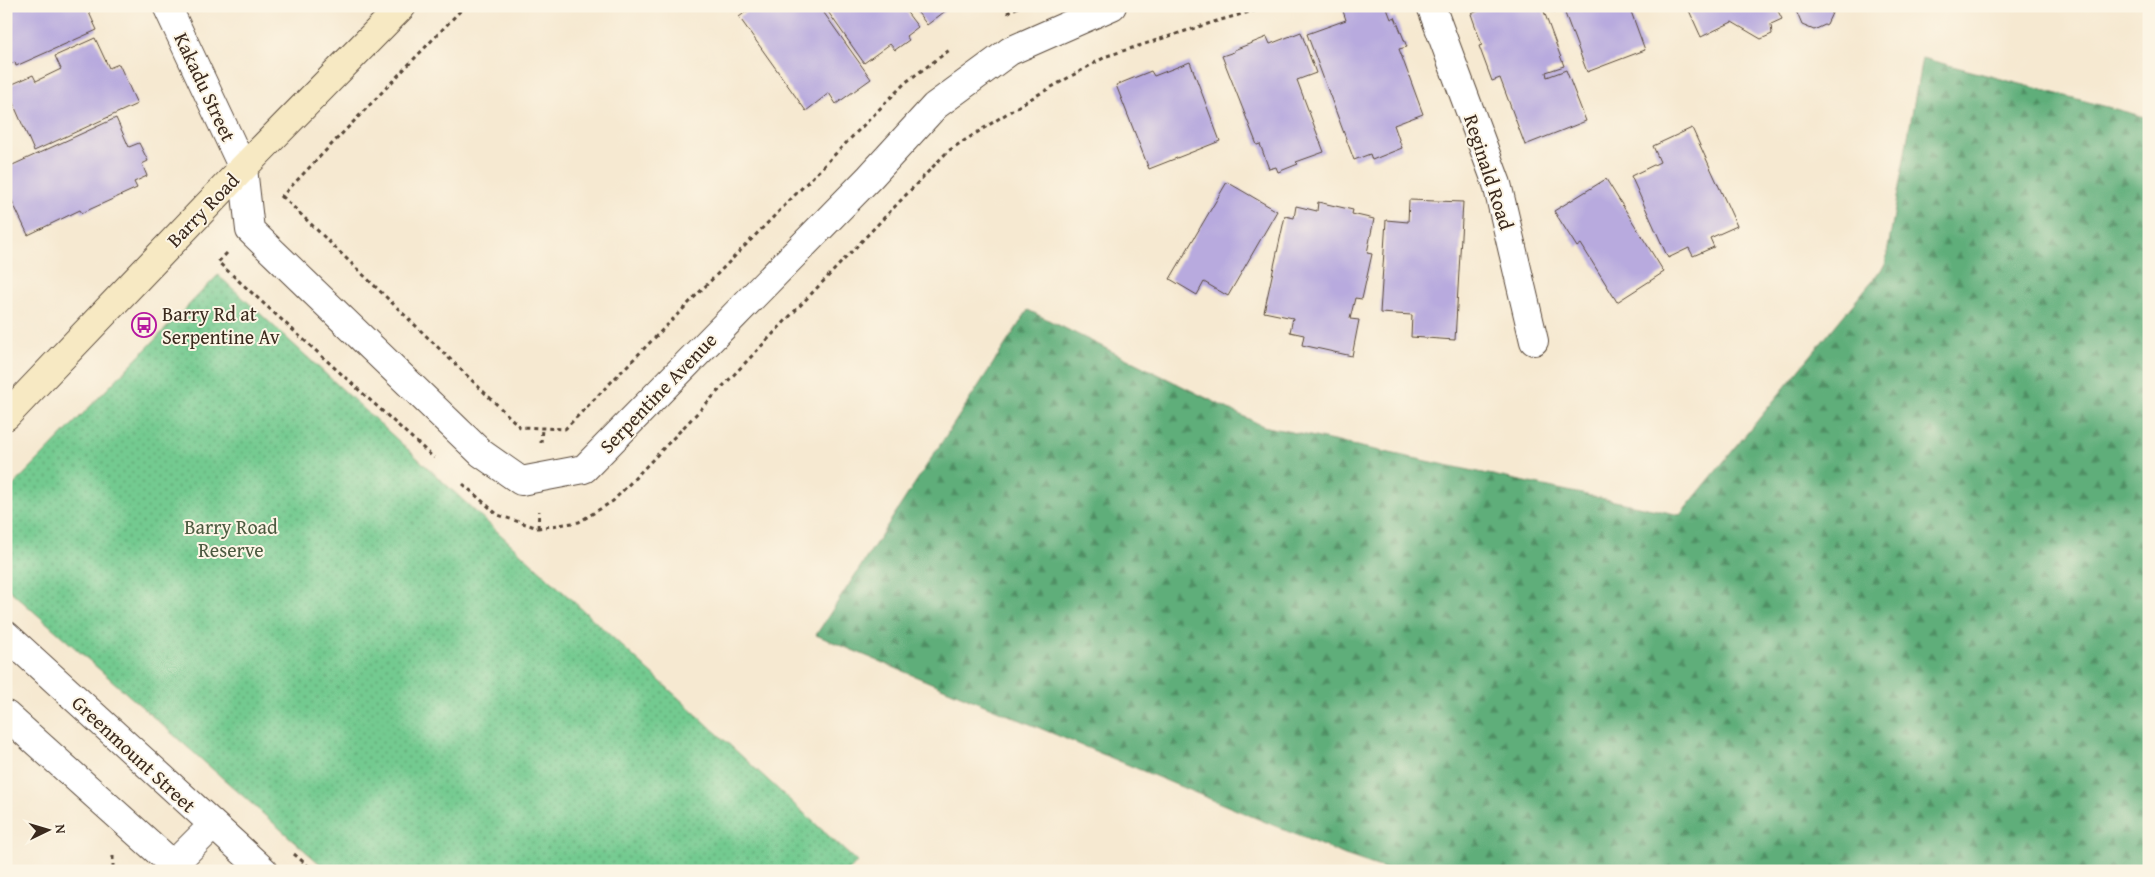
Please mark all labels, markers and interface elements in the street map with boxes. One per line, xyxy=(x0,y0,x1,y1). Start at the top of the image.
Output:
street label: Kakadu Street xyxy=(168,27,243,146)
street label: Reginald Road xyxy=(1457,110,1522,234)
street label: Barry Road xyxy=(160,166,246,253)
place label: Barry Rd at Serpentine Av xyxy=(162,299,280,351)
bus stop icon: Barry Rd at Serpentine Av xyxy=(131,312,157,338)
street label: Serpentine Avenue xyxy=(592,326,723,460)
park label: Barry Road Reserve xyxy=(184,512,278,564)
street label: Greenmount Street xyxy=(66,688,203,819)
north arrow xyxy=(22,804,72,854)
text: N xyxy=(51,823,71,835)

